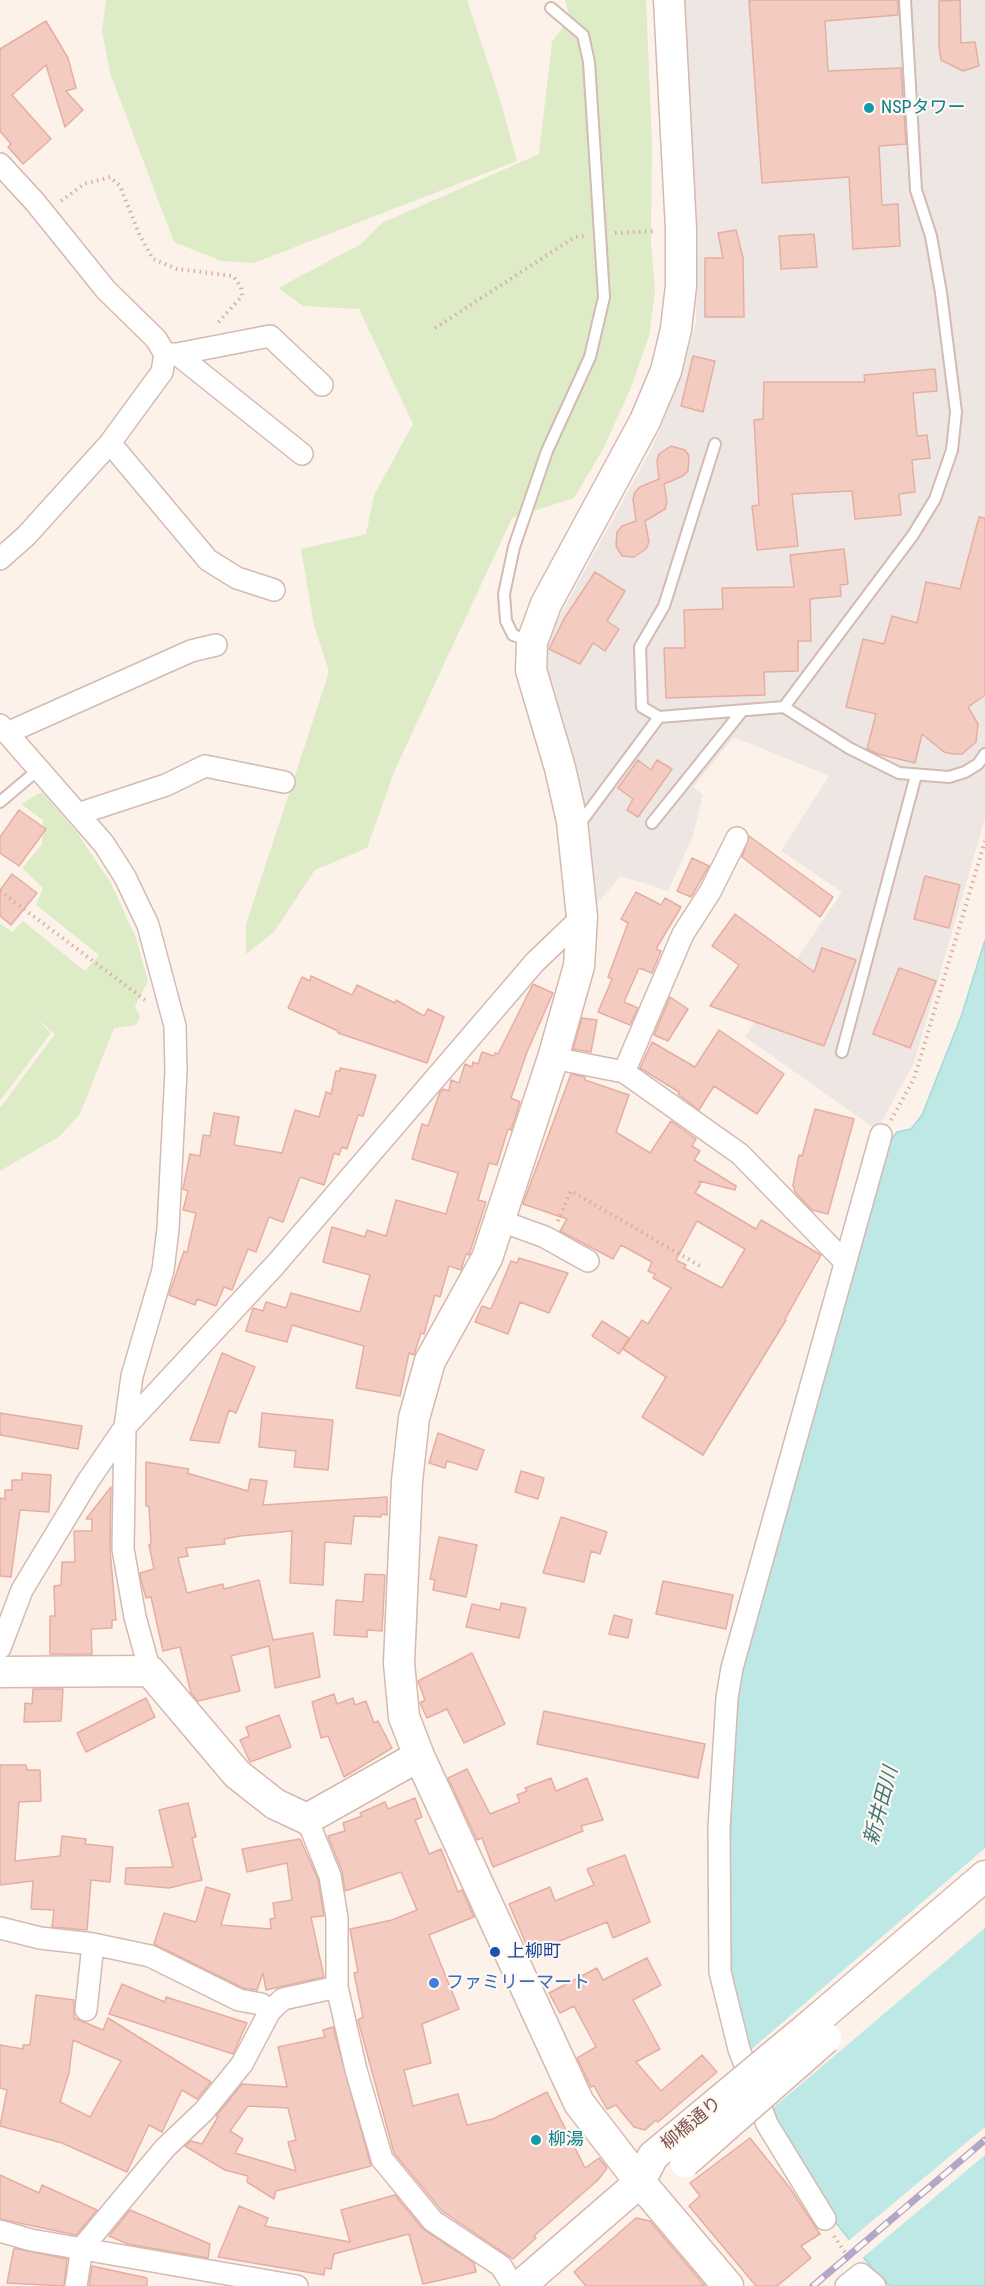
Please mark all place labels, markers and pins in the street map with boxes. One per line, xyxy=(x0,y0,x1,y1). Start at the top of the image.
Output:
place label: NSPタワー xyxy=(881,97,965,119)
marker: NSPタワー xyxy=(862,101,876,115)
place label: 上柳町 xyxy=(507,1941,561,1963)
marker: 上柳町 xyxy=(488,1945,502,1959)
place label: ファミリーマート xyxy=(446,1972,590,1994)
marker: ファミリーマート xyxy=(427,1976,441,1990)
place label: 柳湯 xyxy=(548,2129,584,2151)
marker: 柳湯 xyxy=(529,2133,543,2147)

